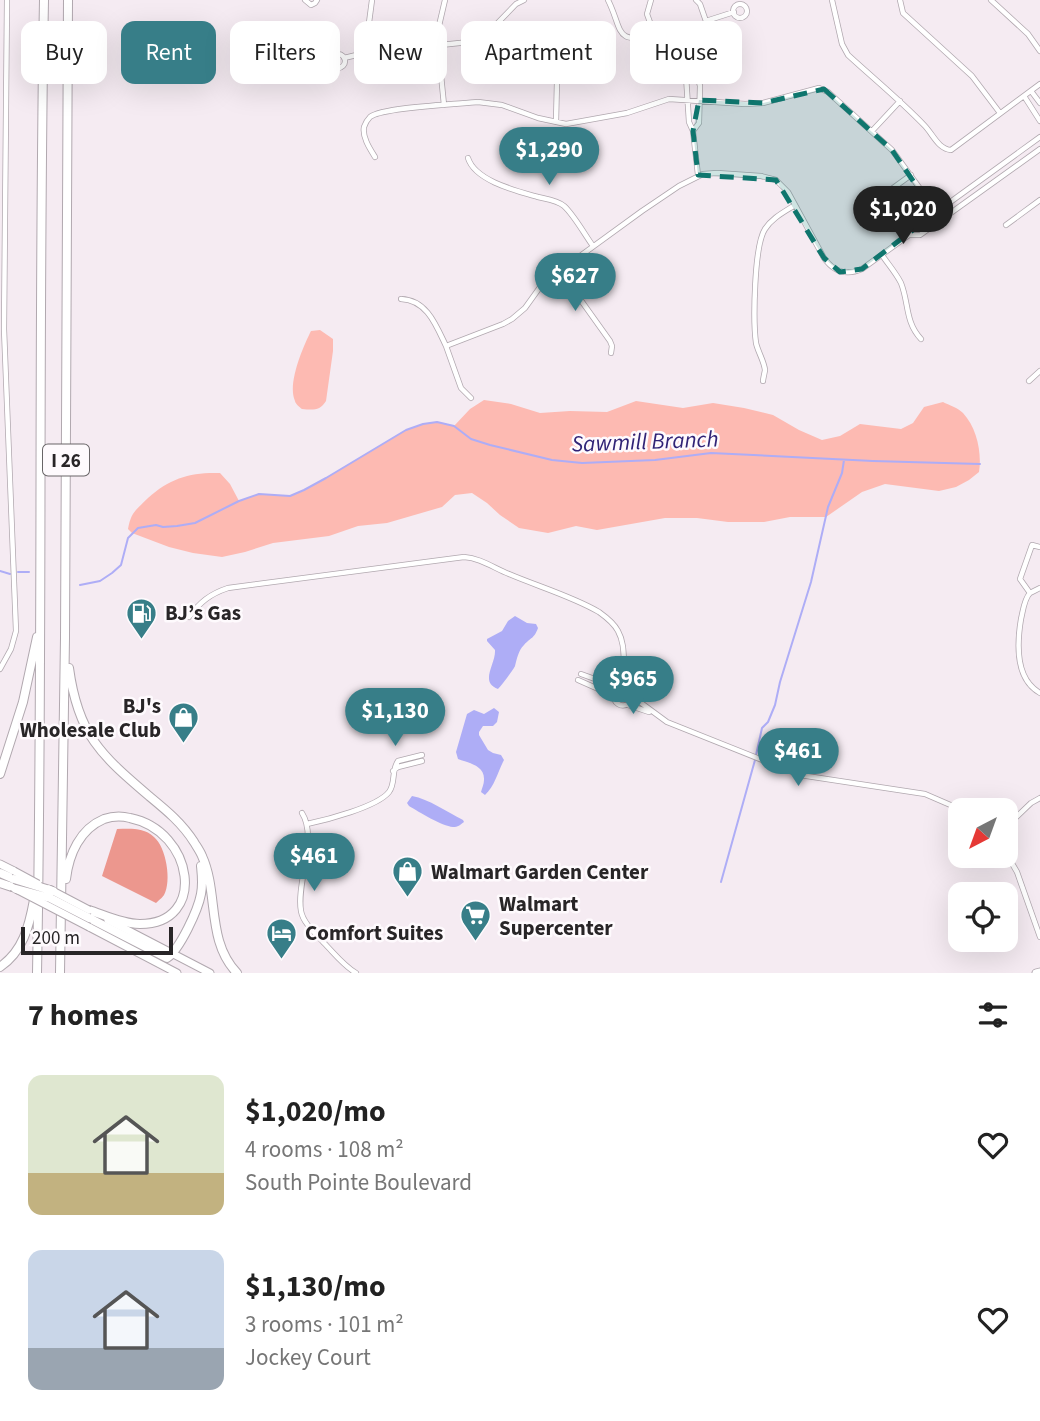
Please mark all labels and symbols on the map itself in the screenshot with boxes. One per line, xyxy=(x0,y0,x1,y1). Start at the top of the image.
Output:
pin: $1,290 xyxy=(492,128,606,187)
pin: $1,020 xyxy=(846,187,960,246)
pin: $627 xyxy=(534,254,616,313)
water label: Sawmill Branch xyxy=(571,422,719,461)
road number: I 26 xyxy=(43,444,89,475)
fuel station icon: BJ’s Gas xyxy=(125,596,159,640)
place label: BJ’s Gas xyxy=(165,598,241,628)
pin: $965 xyxy=(592,656,674,716)
pin: $1,130 xyxy=(338,688,452,748)
place label: BJ's Wholesale Club xyxy=(20,691,161,745)
shop icon: BJ's Wholesale Club xyxy=(167,701,201,745)
pin: $461 xyxy=(757,728,839,788)
north arrow xyxy=(948,798,1018,868)
pin: $461 xyxy=(273,834,355,893)
shop icon: Walmart Garden Center xyxy=(391,855,425,899)
place label: Walmart Garden Center xyxy=(431,857,649,887)
place label: Walmart Supercenter xyxy=(499,889,613,943)
supermarket icon: Walmart Supercenter xyxy=(459,899,493,943)
hotel icon: Comfort Suites xyxy=(265,916,299,960)
place label: Comfort Suites xyxy=(305,918,443,948)
scale bar xyxy=(21,924,173,956)

